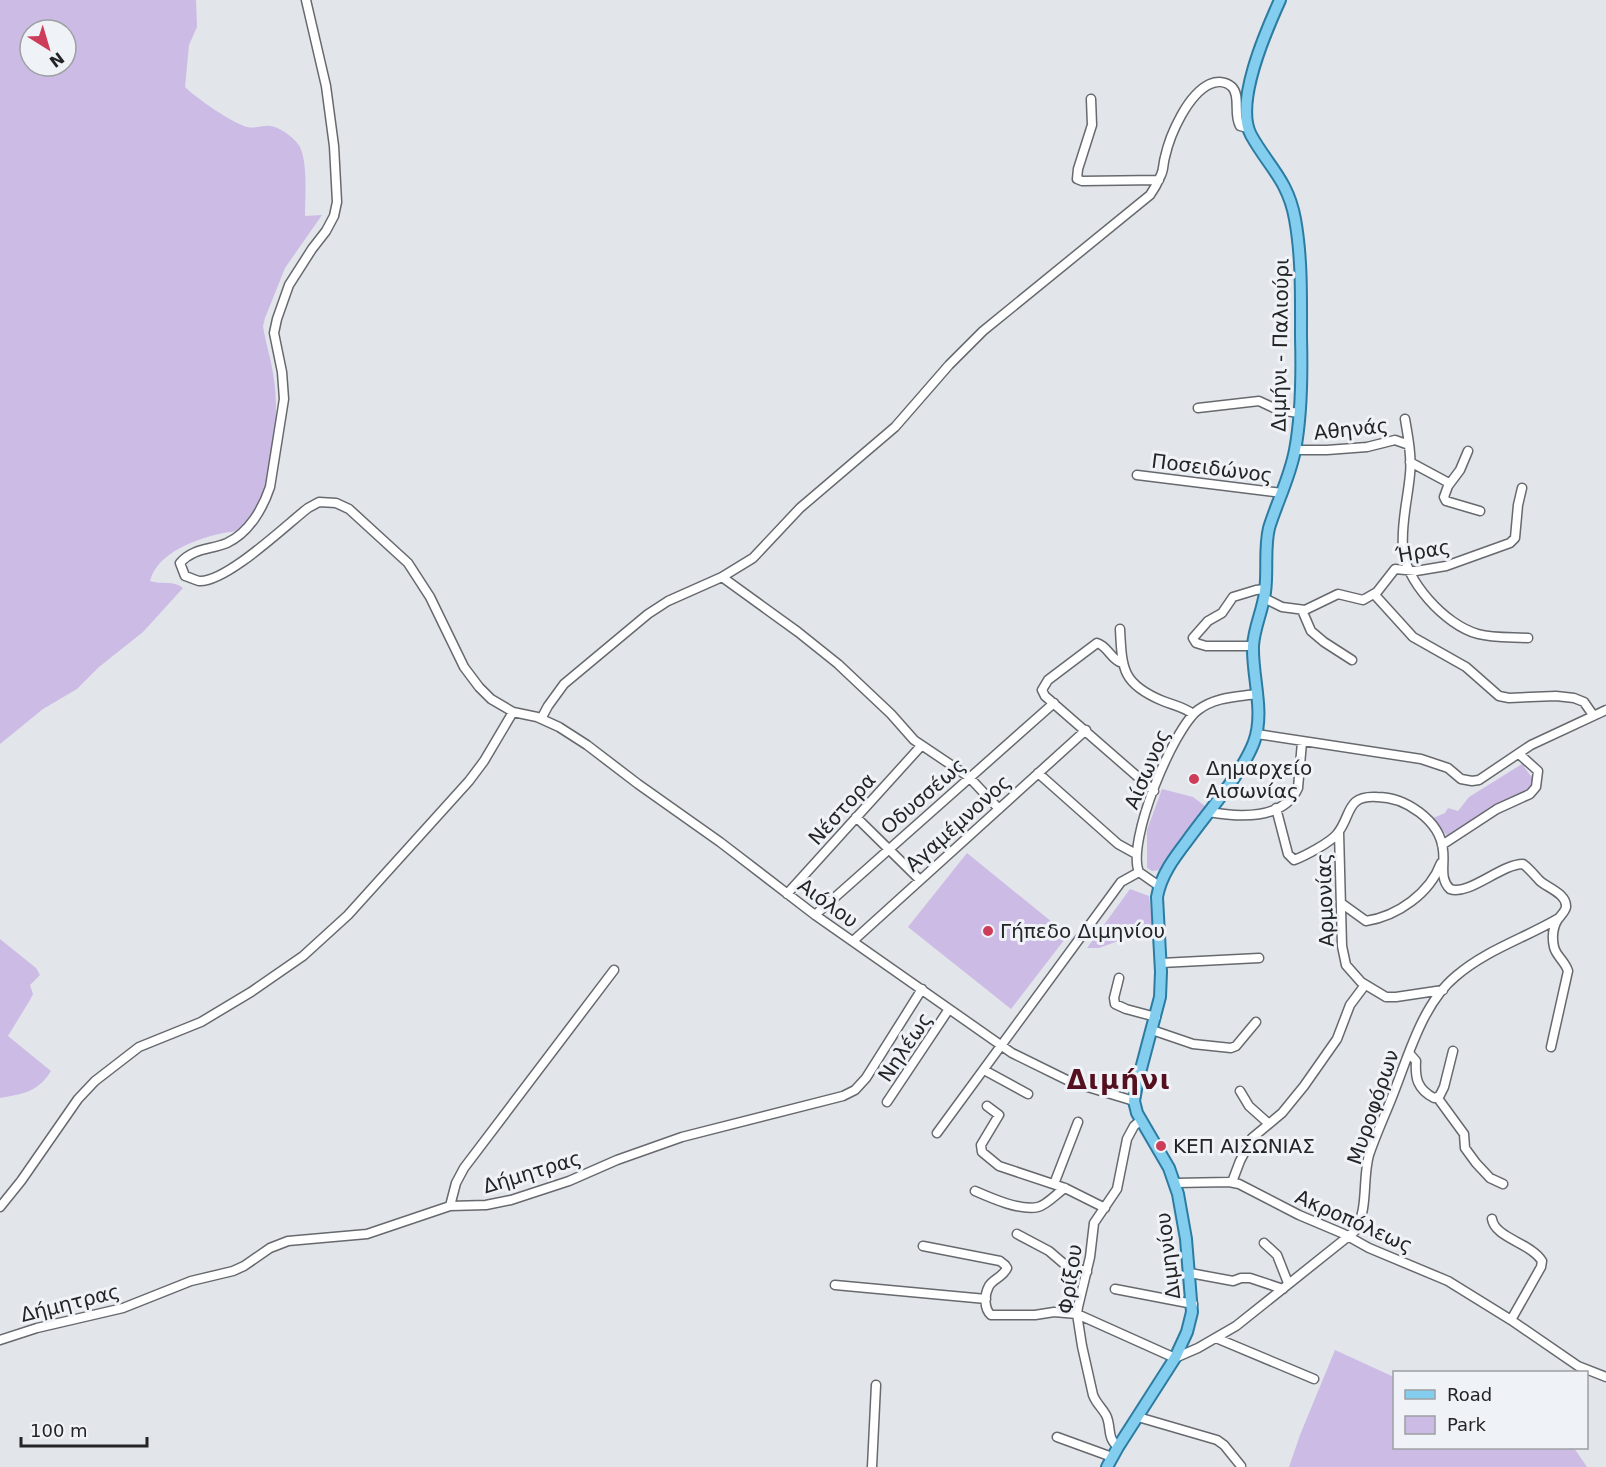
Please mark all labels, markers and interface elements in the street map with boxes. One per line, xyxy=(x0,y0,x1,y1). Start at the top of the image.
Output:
north arrow xyxy=(18,18,78,78)
text: N xyxy=(46,48,68,71)
street label: Διμήνι - Παλιούρι xyxy=(1266,258,1294,432)
street label: Αθηνάς xyxy=(1313,413,1389,445)
street label: Ποσειδώνος xyxy=(1150,449,1274,487)
street label: Ήρας xyxy=(1393,534,1452,568)
street label: Αίσωνος xyxy=(1119,725,1175,813)
street label: Οδυσσέως xyxy=(876,753,970,839)
place label: Δημαρχείο Αισωνίας xyxy=(1206,756,1312,803)
street label: Νέστορα xyxy=(803,768,881,850)
street label: Αγαμέμνονος xyxy=(900,769,1016,877)
marker: Δημαρχείο Αισωνίας xyxy=(1187,772,1201,786)
street label: Αρμονίας xyxy=(1311,853,1339,947)
street label: Αιόλου xyxy=(793,873,863,933)
place label: Γήπεδο Διμηνίου xyxy=(1000,919,1165,943)
marker: Γήπεδο Διμηνίου xyxy=(981,924,995,938)
street label: Νηλέως xyxy=(873,1008,937,1086)
street label: Μυροφόρων xyxy=(1342,1046,1404,1168)
district label: Διμήνι xyxy=(1067,1065,1171,1095)
place label: ΚΕΠ ΑΙΣΩΝΙΑΣ xyxy=(1173,1134,1315,1158)
marker: ΚΕΠ ΑΙΣΩΝΙΑΣ xyxy=(1154,1139,1168,1153)
street label: Δήμητρας xyxy=(480,1146,584,1198)
street label: Ακροπόλεως xyxy=(1292,1184,1416,1258)
street label: Διμηνίου xyxy=(1151,1211,1185,1301)
street label: Φρίξου xyxy=(1053,1243,1087,1315)
street label: Δήμητρας xyxy=(18,1279,122,1327)
legend xyxy=(1393,1371,1588,1449)
text: Road xyxy=(1447,1384,1492,1405)
scale bar xyxy=(21,1410,147,1448)
text: Park xyxy=(1447,1414,1486,1435)
text: 100 m xyxy=(30,1420,88,1441)

